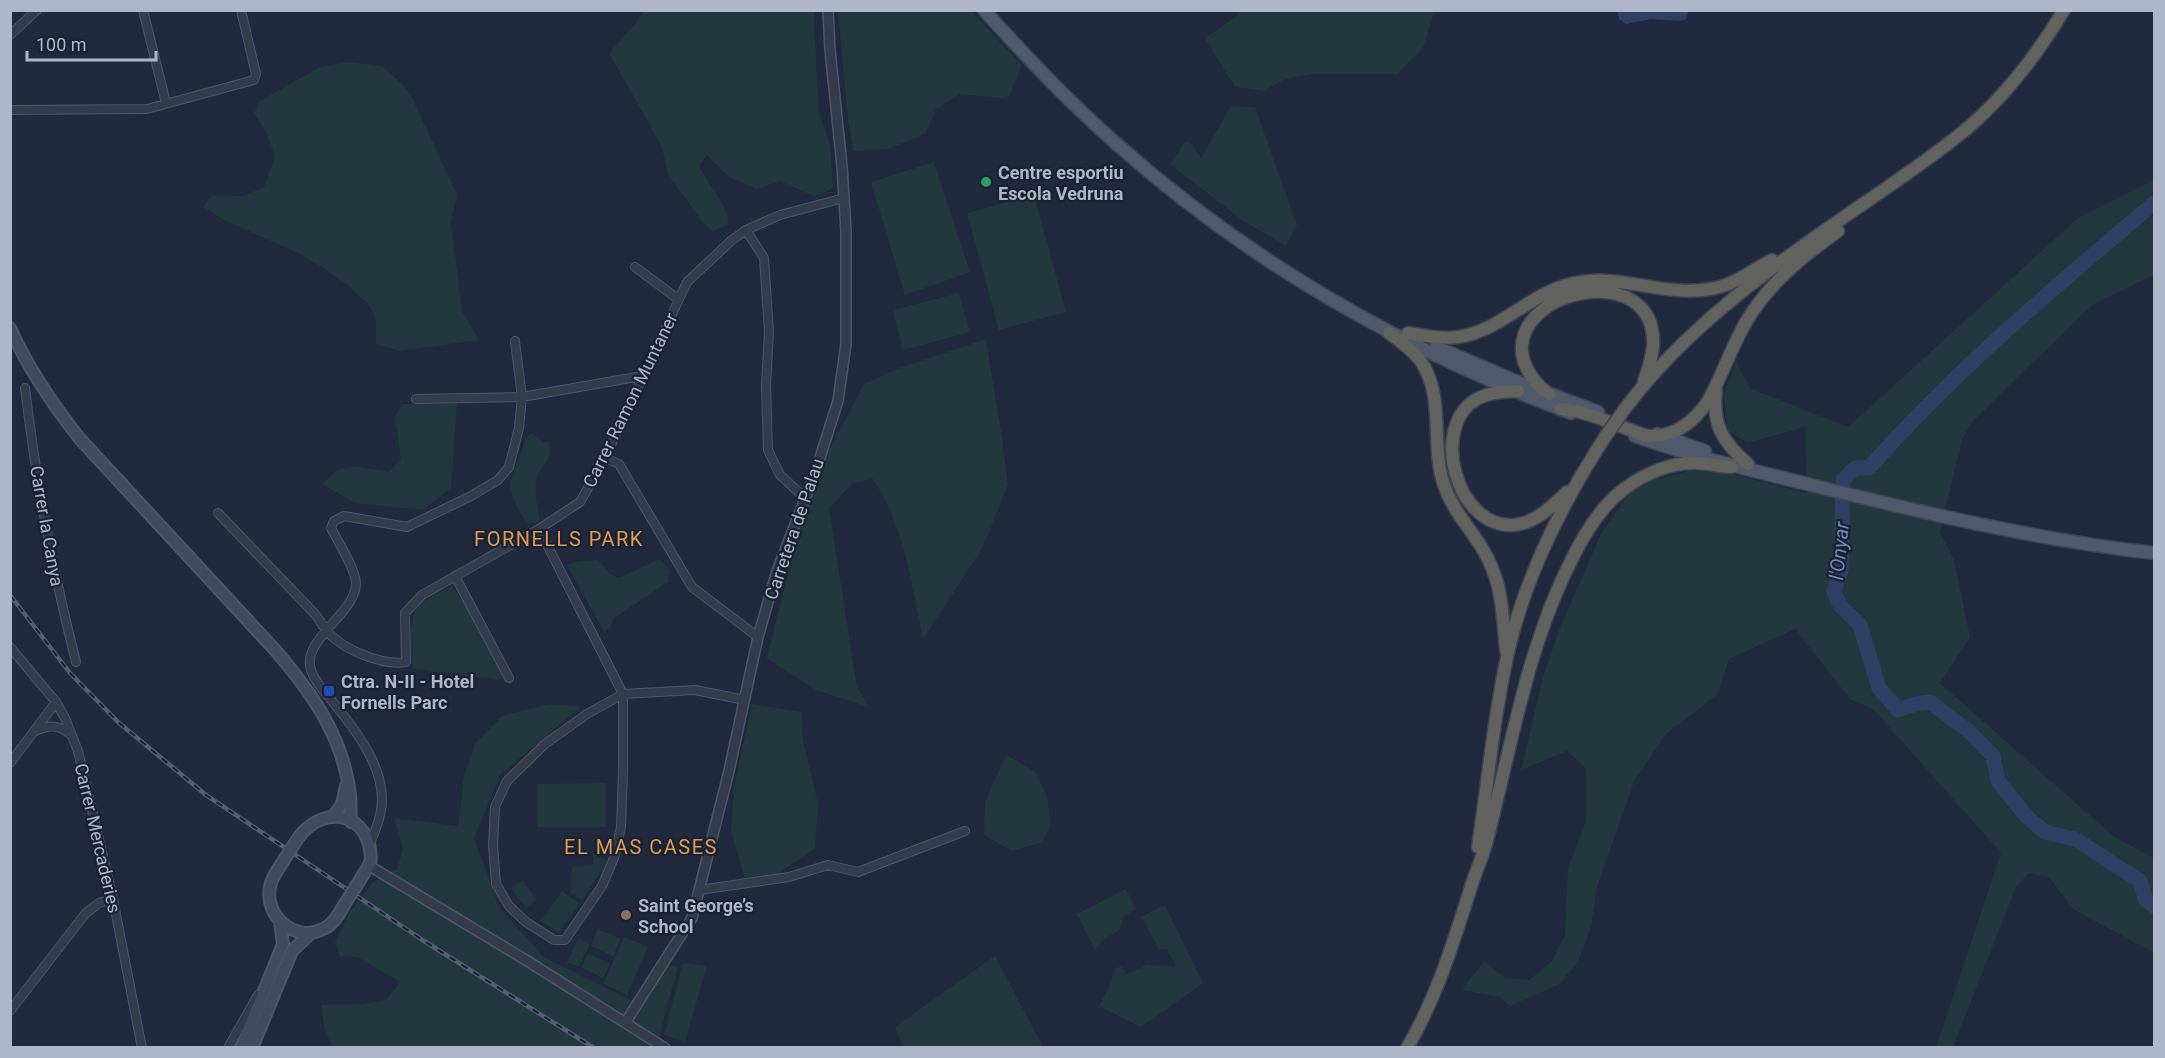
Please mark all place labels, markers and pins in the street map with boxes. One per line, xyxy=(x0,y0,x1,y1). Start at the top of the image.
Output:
place label: Centre esportiu Escola Vedruna xyxy=(998,162,1124,204)
marker: Centre esportiu Escola Vedruna xyxy=(979,175,993,189)
place label: Ctra. N-II - Hotel Fornells Parc xyxy=(341,671,474,713)
marker: Ctra. N-II - Hotel Fornells Parc xyxy=(322,684,336,698)
place label: Saint George’s School xyxy=(638,895,754,937)
marker: Saint George’s School xyxy=(619,908,633,922)

